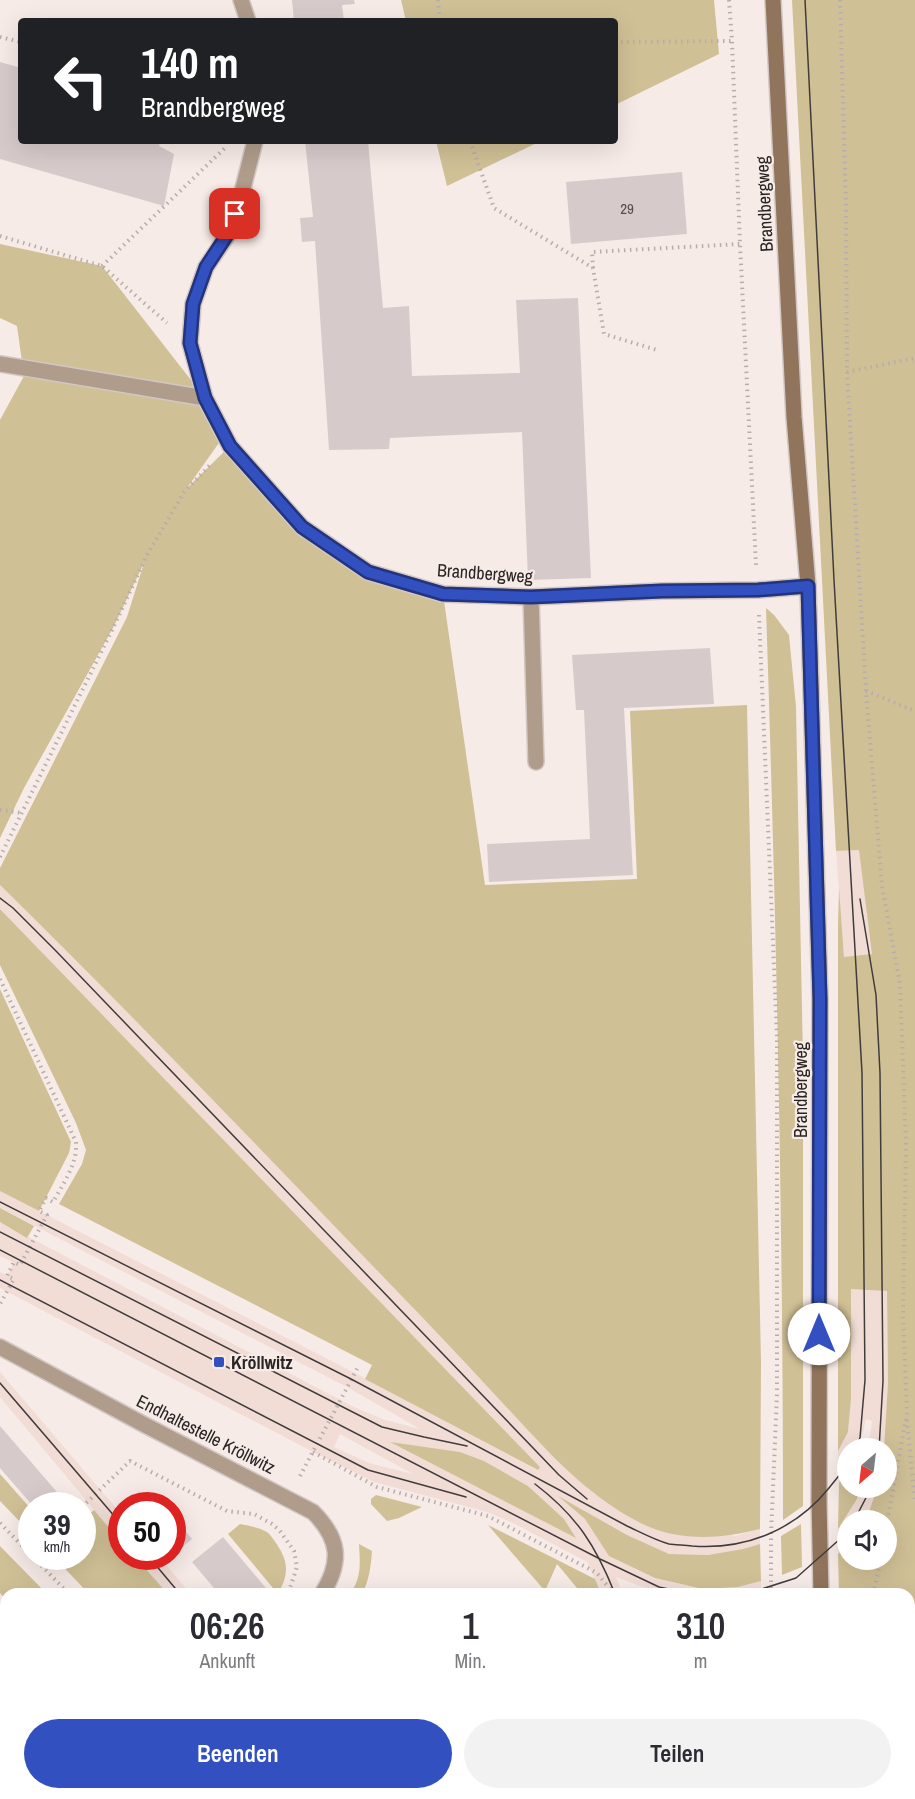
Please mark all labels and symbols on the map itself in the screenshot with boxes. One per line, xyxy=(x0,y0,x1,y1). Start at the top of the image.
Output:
street label: Brandbergweg xyxy=(749,155,779,253)
pin xyxy=(209,188,260,239)
house number: 29 xyxy=(620,198,634,219)
street label: Brandbergweg xyxy=(436,557,535,589)
street label: Brandbergweg xyxy=(788,1041,813,1138)
position arrow xyxy=(787,1302,851,1366)
place label: Kröllwitz xyxy=(231,1350,293,1375)
marker: Kröllwitz xyxy=(212,1355,226,1369)
street label: Endhaltestelle Kröllwitz xyxy=(132,1388,280,1480)
north arrow xyxy=(837,1438,897,1498)
speed limit sign: 50 xyxy=(108,1492,186,1570)

